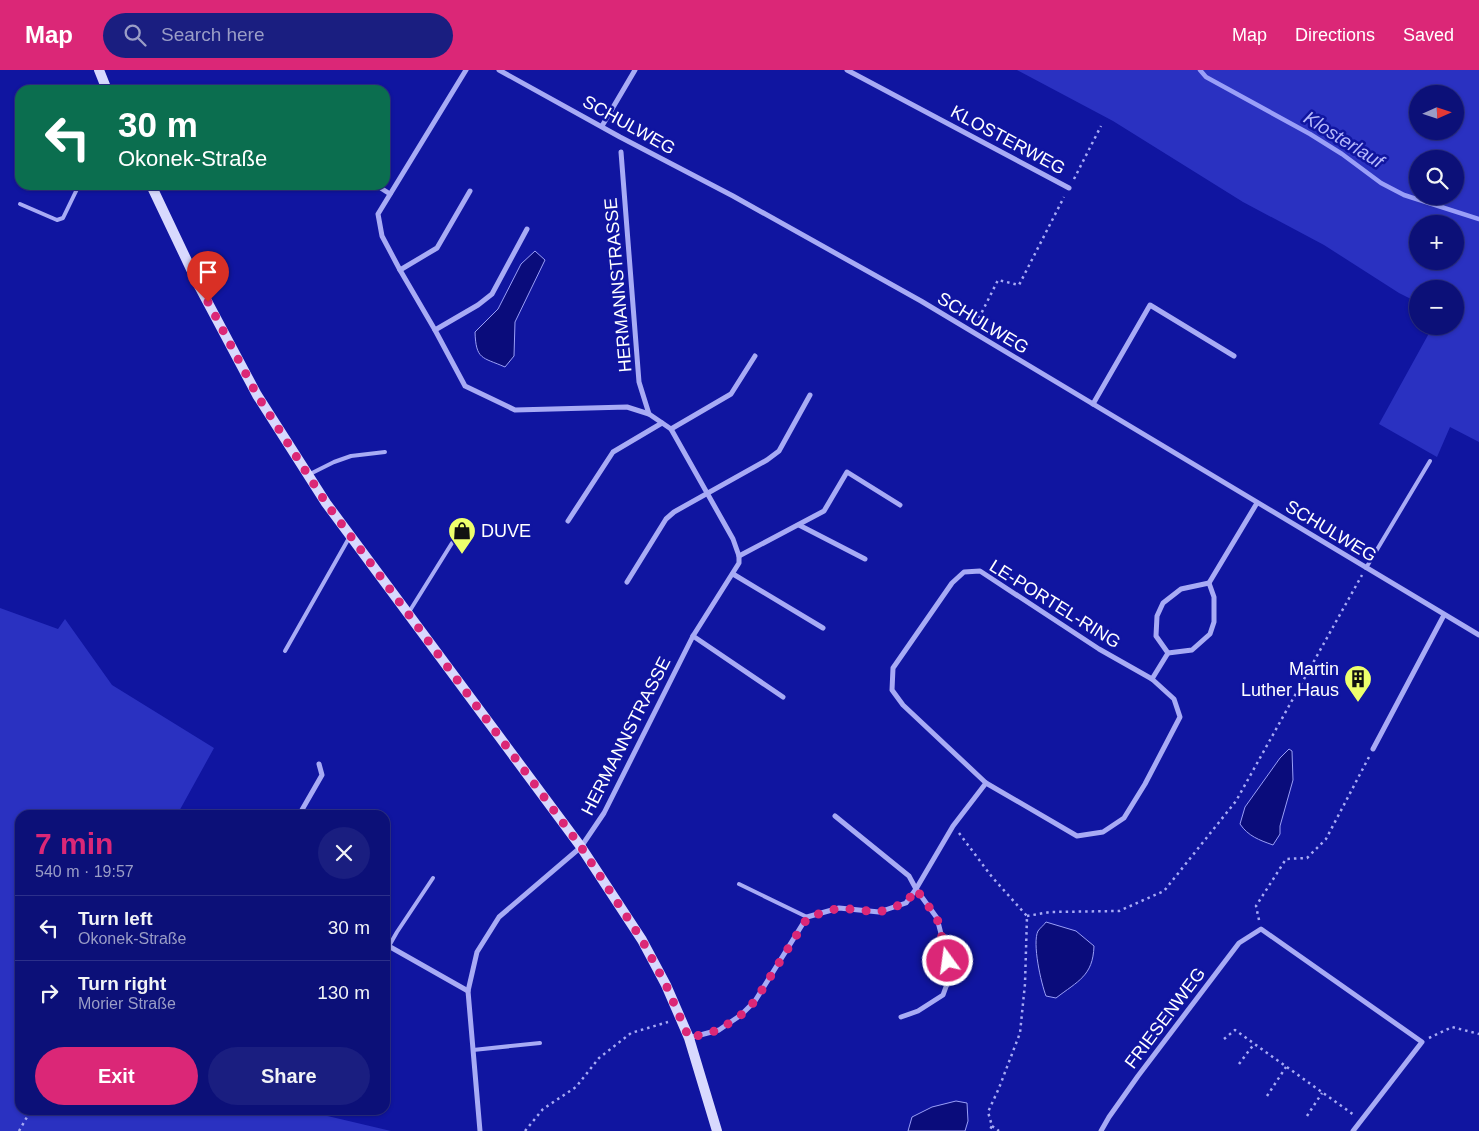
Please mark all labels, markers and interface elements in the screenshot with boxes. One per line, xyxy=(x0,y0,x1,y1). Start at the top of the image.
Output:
search box xyxy=(103,13,453,58)
text: Map xyxy=(25,21,73,48)
icon: search xyxy=(121,21,149,49)
text: Search here xyxy=(161,24,265,45)
text: Map xyxy=(1232,25,1267,45)
text: Directions xyxy=(1295,25,1375,45)
text: Saved xyxy=(1403,25,1454,45)
north arrow xyxy=(1409,85,1464,140)
map controls xyxy=(1409,85,1464,335)
street label: SCHULWEG xyxy=(579,91,679,159)
street label: KLOSTERWEG xyxy=(947,101,1069,179)
icon: left xyxy=(35,105,100,170)
text: 30 m xyxy=(118,105,198,144)
water label: Klosterlauf xyxy=(1300,107,1389,173)
text: Okonek-Straße xyxy=(118,146,267,171)
button: search xyxy=(1409,150,1464,205)
street label: HERMANNSTRASSE xyxy=(600,197,636,373)
button: + xyxy=(1409,215,1464,270)
pin xyxy=(187,251,229,302)
icon: arrive xyxy=(194,258,222,286)
button: − xyxy=(1409,280,1464,335)
street label: SCHULWEG xyxy=(934,288,1032,358)
street label: SCHULWEG xyxy=(1282,496,1380,566)
shop icon: DUVE xyxy=(447,516,477,555)
place label: DUVE xyxy=(481,521,531,541)
street label: LE-PORTEL-RING xyxy=(986,556,1124,652)
street label: HERMANNSTRASSE xyxy=(577,653,675,819)
place label: Martin Luther Haus xyxy=(1241,659,1339,700)
building icon: Martin Luther Haus xyxy=(1343,664,1373,703)
text: 7 min xyxy=(35,827,113,860)
button: close xyxy=(318,827,370,879)
text: 540 m · 19:57 xyxy=(35,863,134,880)
text: Turn left xyxy=(78,908,153,929)
icon: left xyxy=(35,914,63,942)
text: 30 m xyxy=(328,917,370,938)
text: Okonek-Straße xyxy=(78,930,186,947)
position arrow xyxy=(921,934,973,986)
street label: FRIESENWEG xyxy=(1121,964,1209,1072)
text: Turn right xyxy=(78,973,166,994)
icon: right xyxy=(35,979,63,1007)
text: 130 m xyxy=(317,982,370,1003)
text: Morier Straße xyxy=(78,995,176,1012)
button: Exit xyxy=(35,1047,198,1105)
button: Share xyxy=(208,1047,370,1105)

